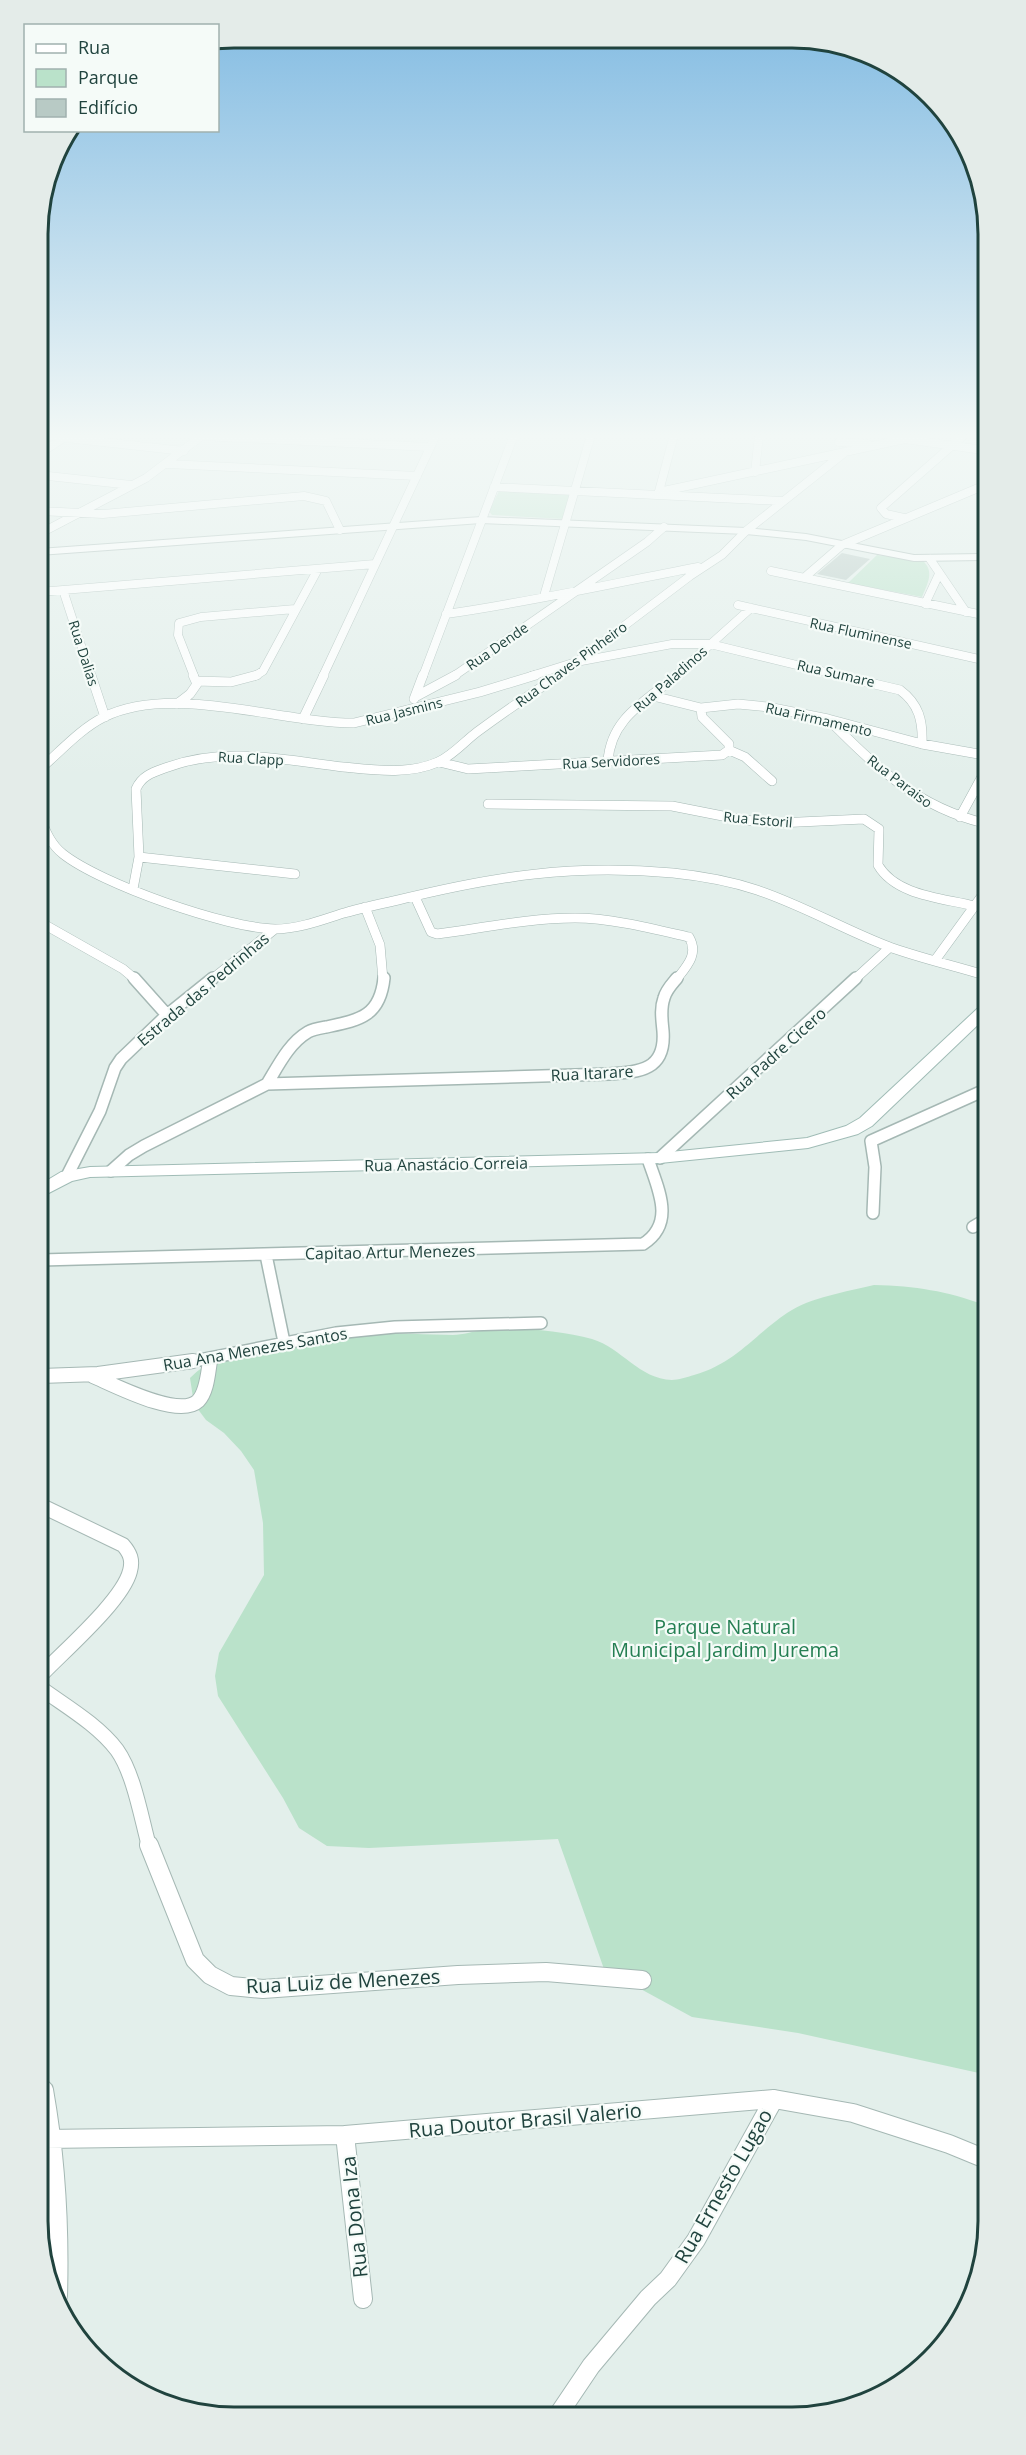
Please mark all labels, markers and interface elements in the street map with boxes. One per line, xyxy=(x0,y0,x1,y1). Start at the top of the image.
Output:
legend xyxy=(24,24,219,132)
text: Rua xyxy=(78,35,110,59)
text: Parque xyxy=(78,65,138,89)
text: Edifício xyxy=(78,95,138,119)
street label: Rua Fluminense xyxy=(808,613,914,653)
street label: Rua Chaves Pinheiro xyxy=(511,617,631,711)
street label: Rua Dalias xyxy=(64,618,104,689)
street label: Rua Dende xyxy=(462,618,532,674)
street label: Rua Paladinos xyxy=(629,641,711,716)
street label: Rua Sumare xyxy=(795,655,877,691)
street label: Rua Jasmins xyxy=(364,692,445,730)
street label: Rua Firmamento xyxy=(764,698,874,740)
street label: Rua Clapp xyxy=(218,747,284,769)
street label: Rua Servidores xyxy=(562,749,661,773)
street label: Rua Paraiso xyxy=(864,750,936,812)
street label: Rua Estoril xyxy=(723,807,793,831)
street label: Estrada das Pedrinhas xyxy=(132,927,274,1051)
street label: Rua Padre Cicero xyxy=(721,1002,831,1104)
street label: Rua Itarare xyxy=(550,1060,634,1086)
street label: Rua Anastácio Correia xyxy=(364,1152,528,1176)
street label: Capitao Artur Menezes xyxy=(305,1240,475,1264)
street label: Rua Ana Menezes Santos xyxy=(161,1322,349,1376)
park label: Parque Natural Municipal Jardim Jurema xyxy=(611,1613,839,1663)
street label: Rua Luiz de Menezes xyxy=(245,1962,441,2000)
street label: Rua Doutor Brasil Valerio xyxy=(407,2096,643,2144)
street label: Rua Ernesto Lugao xyxy=(668,2104,778,2268)
street label: Rua Dona Iza xyxy=(334,2155,374,2279)

